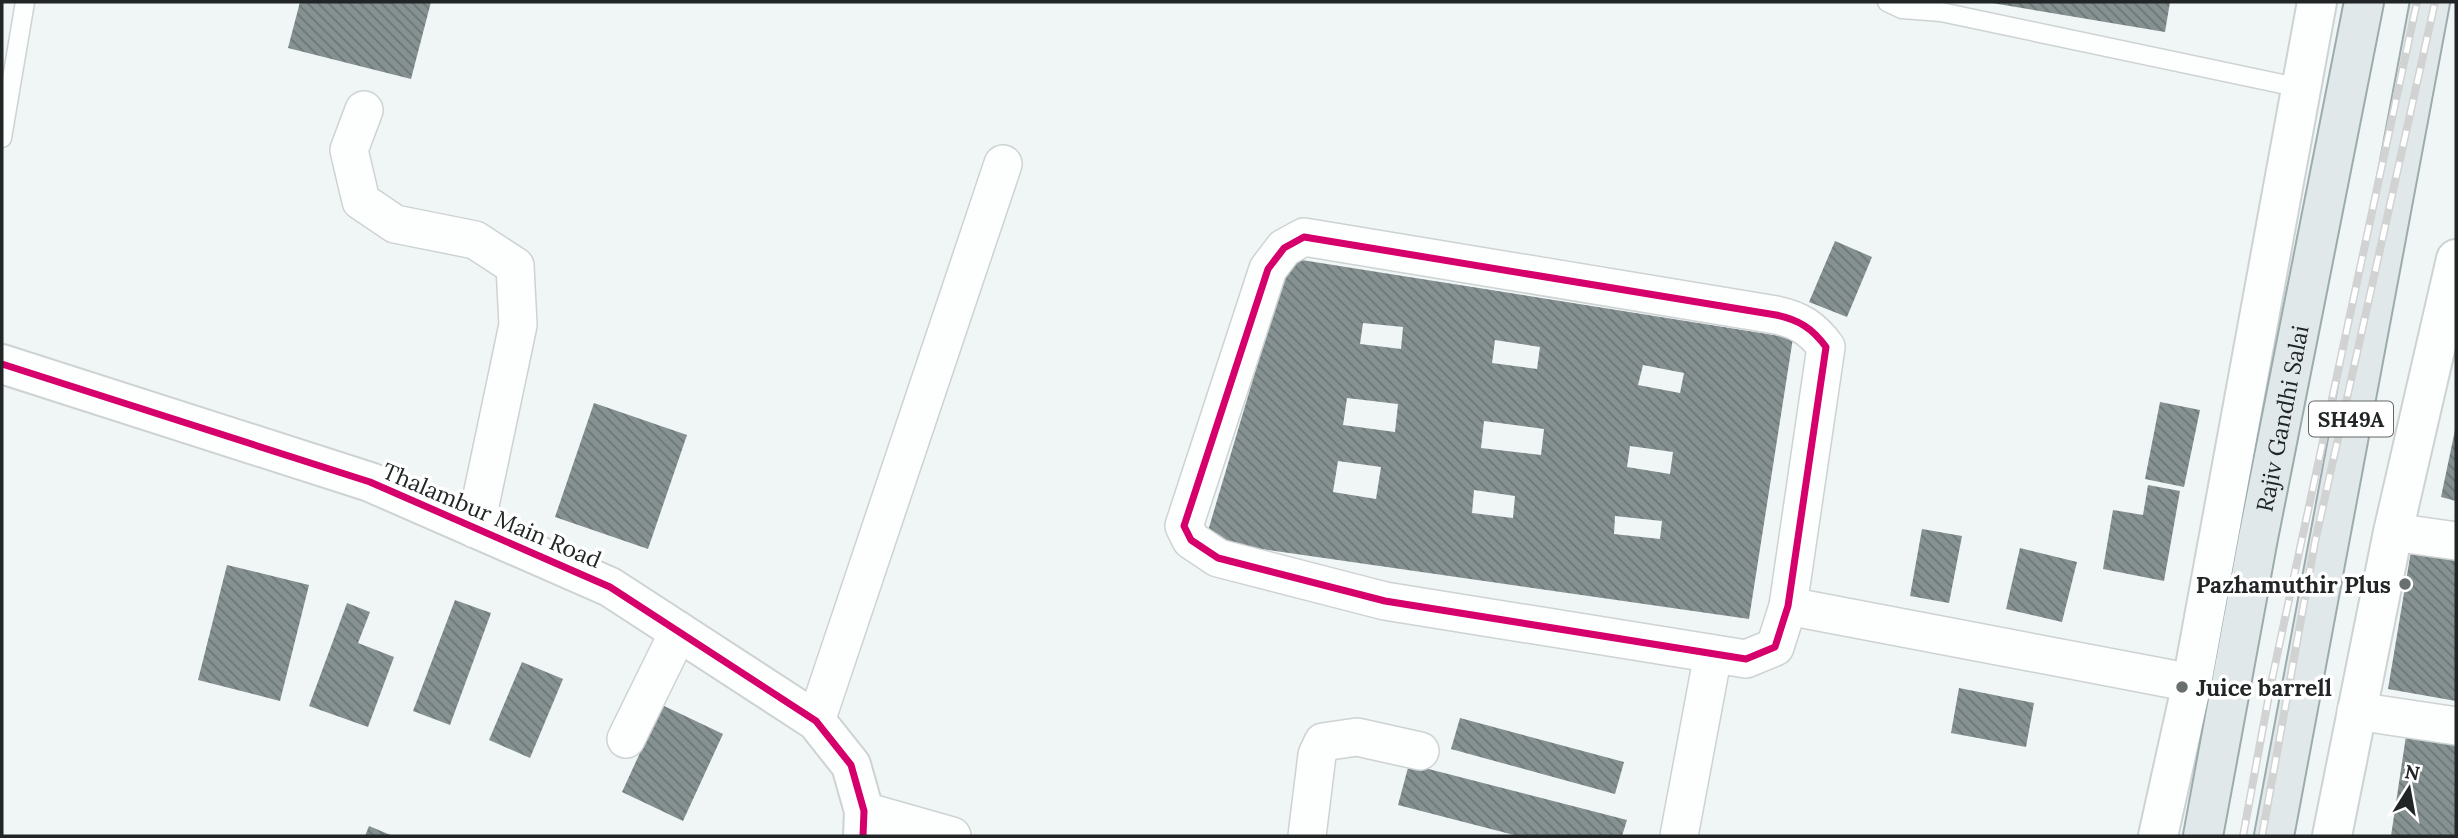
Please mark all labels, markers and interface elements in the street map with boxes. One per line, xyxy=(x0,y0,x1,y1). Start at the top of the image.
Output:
street label: Rajiv Gandhi Salai xyxy=(2249,323,2314,514)
road number: SH49A xyxy=(2309,402,2393,436)
street label: Thalambur Main Road xyxy=(378,456,606,574)
place label: Pazhamuthir Plus xyxy=(2196,570,2391,599)
marker: Pazhamuthir Plus xyxy=(2397,576,2413,592)
place label: Juice barrell xyxy=(2196,673,2332,702)
marker: Juice barrell xyxy=(2174,679,2190,695)
north arrow xyxy=(2374,754,2444,824)
text: N xyxy=(2403,759,2422,786)

